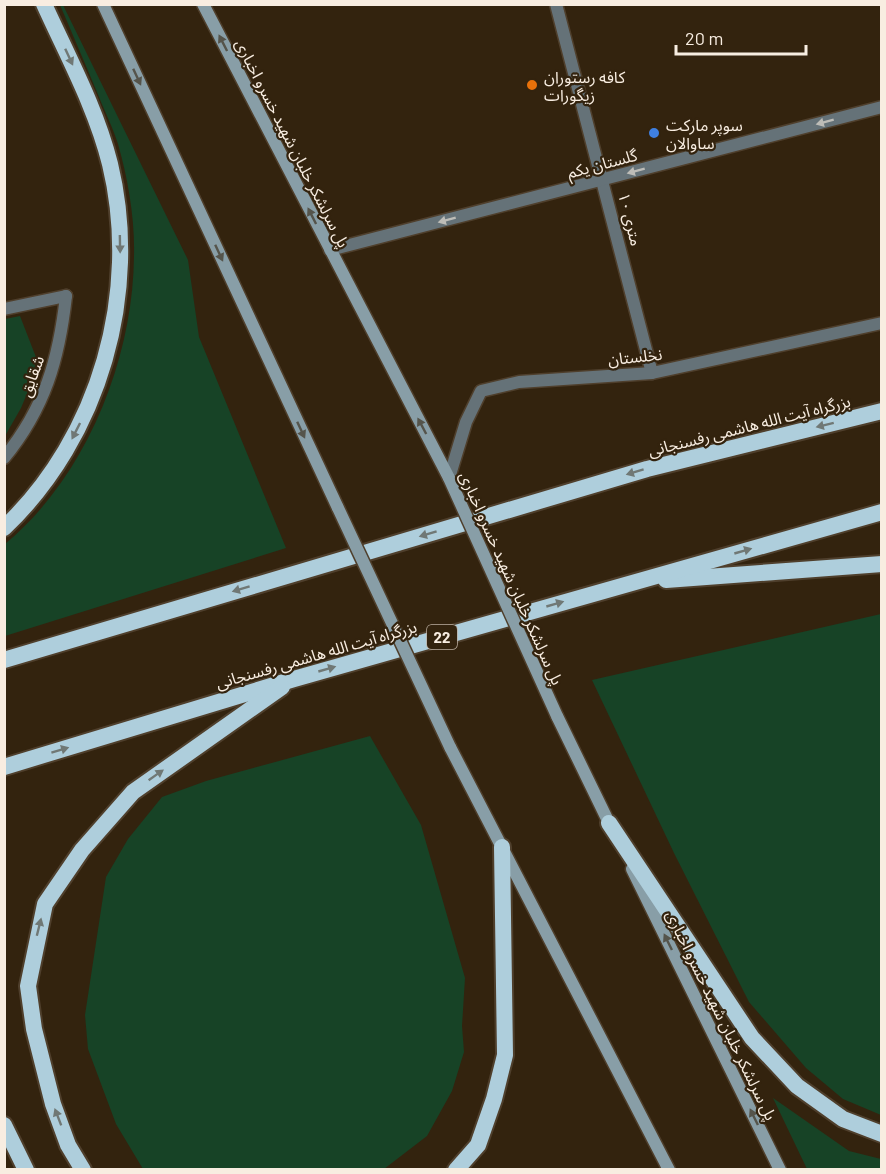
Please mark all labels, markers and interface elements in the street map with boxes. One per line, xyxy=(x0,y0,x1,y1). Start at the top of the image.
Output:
scale bar xyxy=(676,18,806,56)
text: 20 m xyxy=(685,27,723,49)
one-way arrow xyxy=(218,34,228,51)
street label: پل سرلشکر خلبان شهید خسرو اخباری xyxy=(230,36,354,251)
one-way arrow xyxy=(64,49,73,66)
place label: کافه رستوران زیگورات xyxy=(544,67,625,105)
one-way arrow xyxy=(132,68,141,85)
marker: کافه رستوران زیگورات xyxy=(525,78,539,92)
place label: سوپر مارکت ساوالان xyxy=(666,115,743,153)
one-way arrow xyxy=(816,117,834,127)
marker: سوپر مارکت ساوالان xyxy=(647,126,661,140)
street label: گلستان یکم xyxy=(565,144,641,185)
one-way arrow xyxy=(627,166,645,176)
street label: ۱۰ متری xyxy=(614,190,647,248)
one-way arrow xyxy=(308,207,318,225)
one-way arrow xyxy=(438,215,456,225)
one-way arrow xyxy=(115,234,124,253)
one-way arrow xyxy=(214,245,224,263)
street label: نخلستان xyxy=(607,344,663,369)
street label: شقایق xyxy=(15,353,49,400)
street label: بزرگراه آیت الله هاشمی رفسنجانی xyxy=(646,391,852,460)
one-way arrow xyxy=(417,417,427,434)
one-way arrow xyxy=(297,421,307,439)
one-way arrow xyxy=(815,421,834,431)
one-way arrow xyxy=(71,422,81,440)
street label: پل سرلشکر خلبان شهید خسرو اخباری xyxy=(454,468,568,689)
one-way arrow xyxy=(626,468,644,477)
one-way arrow xyxy=(419,530,437,539)
one-way arrow xyxy=(734,546,752,555)
one-way arrow xyxy=(232,585,250,594)
one-way arrow xyxy=(547,599,565,608)
street label: بزرگراه آیت الله هاشمی رفسنجانی xyxy=(213,616,419,693)
road number: 22 xyxy=(427,625,457,649)
one-way arrow xyxy=(319,664,337,673)
one-way arrow xyxy=(51,745,69,754)
one-way arrow xyxy=(148,769,164,781)
street label: پل سرلشکر خلبان شهید خسرو اخباری xyxy=(661,907,781,1124)
one-way arrow xyxy=(35,917,45,936)
one-way arrow xyxy=(663,934,673,951)
one-way arrow xyxy=(52,1108,62,1126)
one-way arrow xyxy=(749,1108,759,1125)

